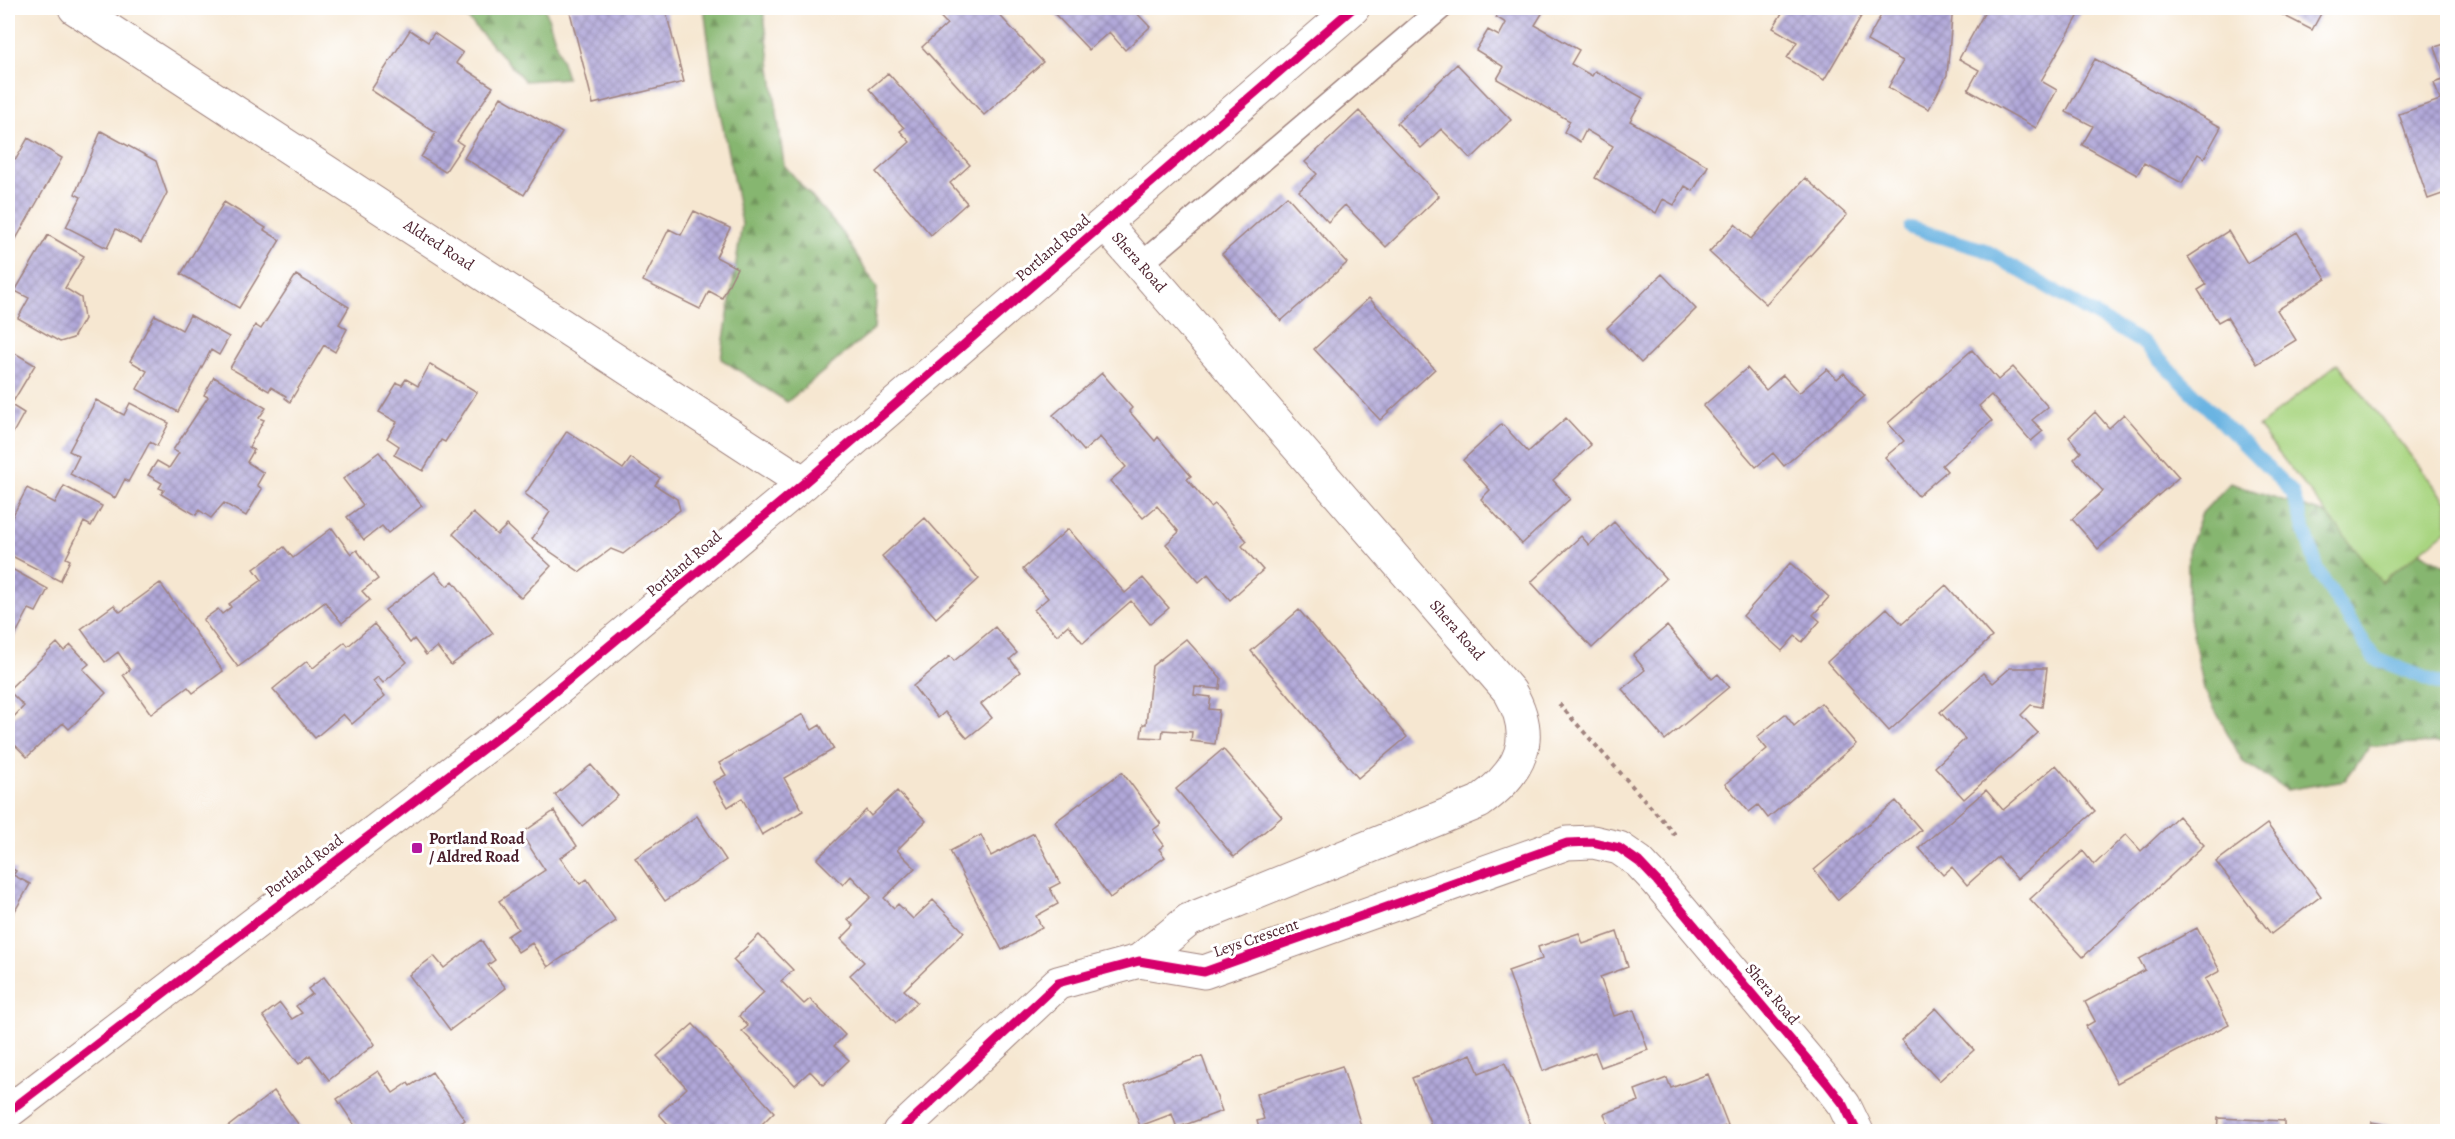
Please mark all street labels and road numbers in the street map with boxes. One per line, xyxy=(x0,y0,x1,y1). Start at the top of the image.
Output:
street label: Portland Road xyxy=(1011,209,1095,287)
street label: Aldred Road xyxy=(399,214,479,276)
street label: Shera Road xyxy=(1106,227,1172,297)
street label: Portland Road xyxy=(641,526,727,602)
street label: Shera Road xyxy=(1424,595,1490,665)
street label: Portland Road xyxy=(260,829,348,903)
street label: Leys Crescent xyxy=(1210,913,1302,963)
street label: Shera Road xyxy=(1740,959,1804,1030)

